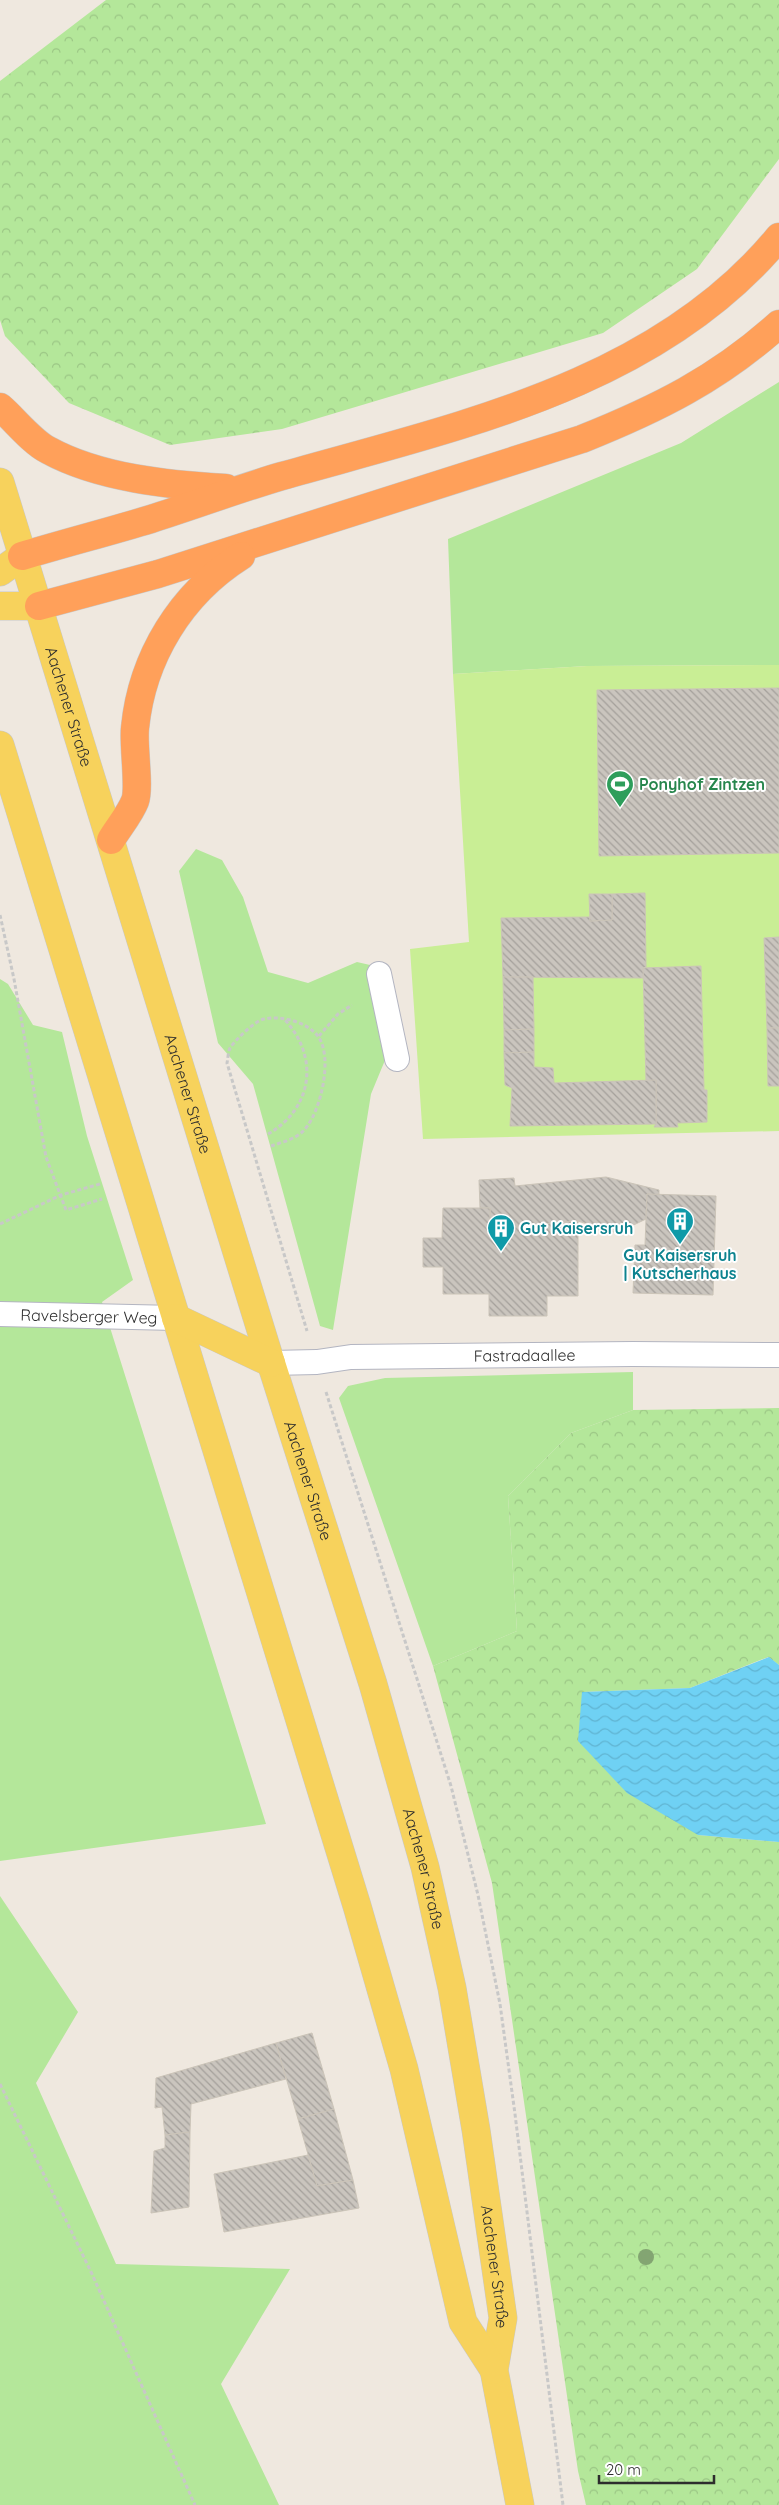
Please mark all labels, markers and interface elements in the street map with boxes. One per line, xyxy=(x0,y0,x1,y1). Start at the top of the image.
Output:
street label: Aachener Straße xyxy=(41,644,97,769)
sports icon: Ponyhof Zintzen xyxy=(605,769,635,808)
place label: Ponyhof Zintzen xyxy=(639,774,765,794)
street label: Aachener Straße xyxy=(160,1031,216,1156)
building icon: Gut Kaisersruh | Kutscherhaus xyxy=(665,1206,695,1245)
building icon: Gut Kaisersruh xyxy=(486,1213,516,1252)
place label: Gut Kaisersruh xyxy=(520,1218,633,1238)
place label: Gut Kaisersruh | Kutscherhaus xyxy=(623,1245,737,1283)
street label: Ravelsberger Weg xyxy=(20,1304,158,1328)
street label: Fastradaallee xyxy=(474,1345,576,1366)
street label: Aachener Straße xyxy=(280,1418,337,1543)
street label: Aachener Straße xyxy=(399,1806,449,1931)
street label: Aachener Straße xyxy=(477,2204,513,2330)
scale bar xyxy=(599,2452,714,2484)
text: 20 m xyxy=(606,2460,641,2479)

